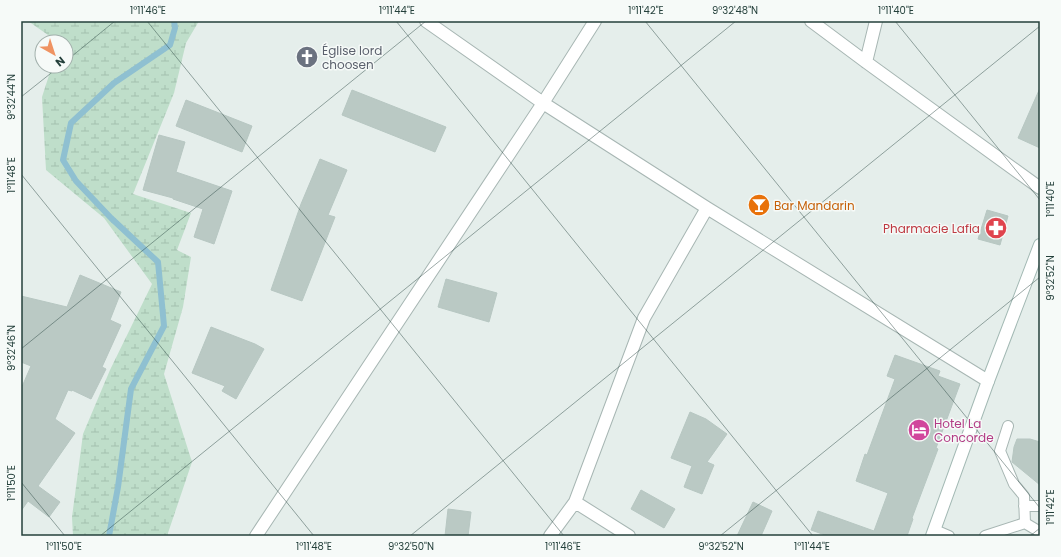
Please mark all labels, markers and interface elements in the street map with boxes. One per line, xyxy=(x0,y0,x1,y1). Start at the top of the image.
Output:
text: 1°11'46"E xyxy=(130,3,166,18)
text: 1°11'44"E xyxy=(379,3,415,18)
text: 1°11'42"E xyxy=(628,3,664,18)
text: 9°32'48"N xyxy=(712,3,758,18)
text: 1°11'40"E xyxy=(878,3,914,18)
north arrow xyxy=(34,34,74,74)
place label: Église lord choosen xyxy=(322,42,382,73)
church icon: Église lord choosen xyxy=(294,44,320,70)
text: N xyxy=(52,53,69,71)
text: 9°32'44"N xyxy=(4,74,19,120)
text: 1°11'48"E xyxy=(4,157,19,193)
text: 1°11'40"E xyxy=(1043,181,1058,217)
bar icon: Bar Mandarin xyxy=(746,192,772,218)
place label: Bar Mandarin xyxy=(774,197,855,214)
pharmacy icon: Pharmacie Lafia xyxy=(983,215,1009,241)
place label: Pharmacie Lafia xyxy=(883,220,980,237)
text: 9°32'52"N xyxy=(1043,255,1058,301)
text: 9°32'46"N xyxy=(4,325,19,371)
place label: Hotel La Concorde xyxy=(934,415,994,446)
hotel icon: Hotel La Concorde xyxy=(906,417,932,443)
text: 1°11'50"E xyxy=(4,465,19,501)
text: 1°11'42"E xyxy=(1043,489,1058,525)
text: 1°11'50"E xyxy=(46,539,82,554)
text: 1°11'48"E xyxy=(296,539,332,554)
text: 9°32'50"N xyxy=(388,539,434,554)
text: 1°11'46"E xyxy=(545,539,581,554)
text: 9°32'52"N xyxy=(698,539,744,554)
text: 1°11'44"E xyxy=(794,539,830,554)

